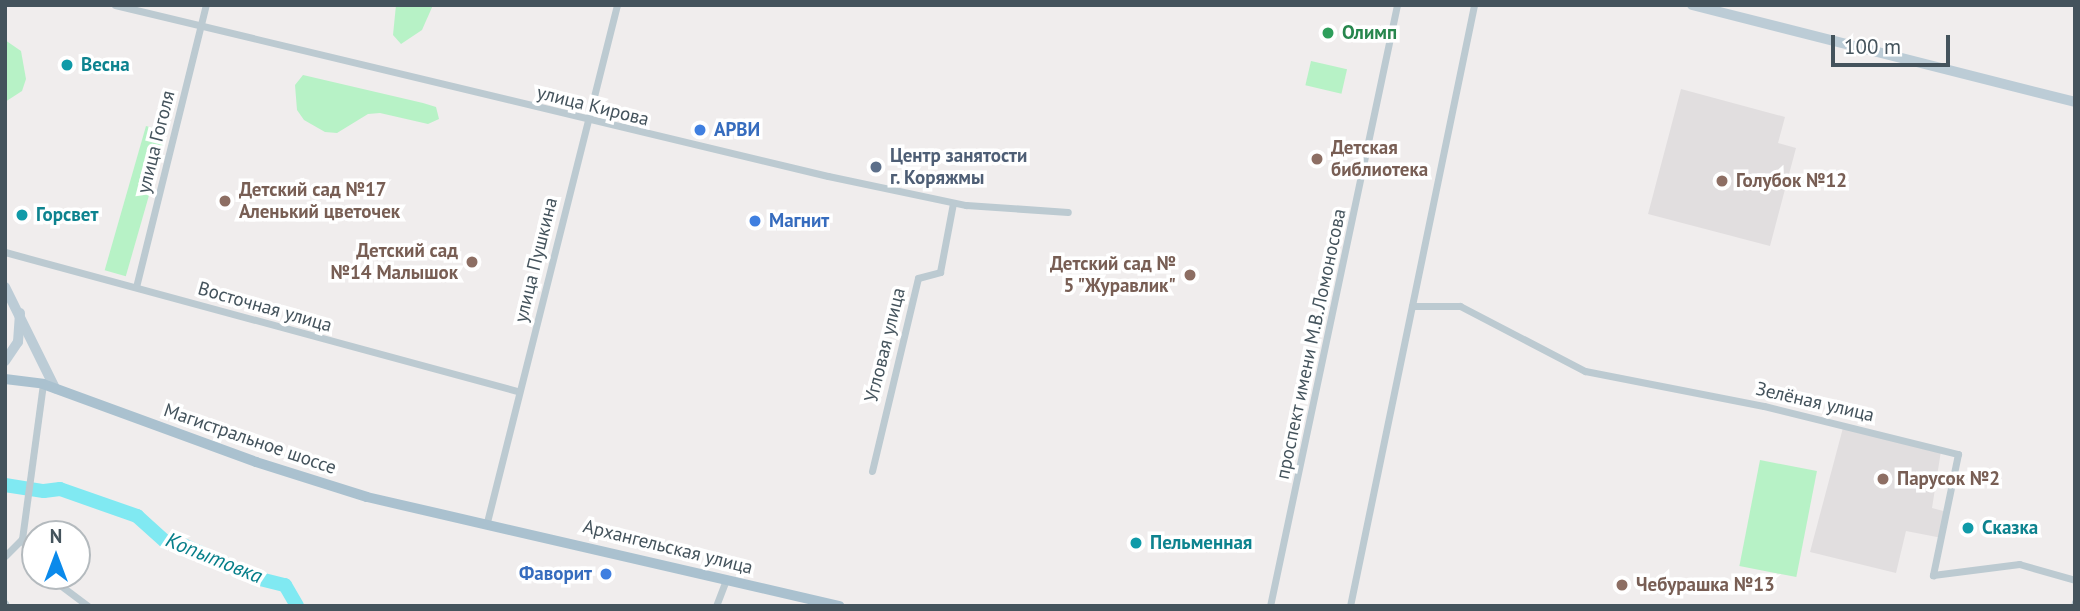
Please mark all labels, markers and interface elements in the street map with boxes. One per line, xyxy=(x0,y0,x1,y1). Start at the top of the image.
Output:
scale bar xyxy=(1835,21,1954,65)
place label: Олимп xyxy=(1342,22,1397,44)
marker: Олимп xyxy=(1320,25,1336,41)
text: 100 m xyxy=(1844,33,1901,60)
place label: Весна xyxy=(81,54,130,76)
marker: Весна xyxy=(59,57,75,73)
street label: улица Кирова xyxy=(535,81,651,131)
street label: улица Гоголя xyxy=(132,88,180,196)
place label: АРВИ xyxy=(714,119,760,141)
marker: АРВИ xyxy=(692,122,708,138)
place label: Детская библиотека xyxy=(1331,137,1428,181)
place label: Центр занятости г. Коряжмы xyxy=(890,145,1027,189)
marker: Детская библиотека xyxy=(1309,151,1325,167)
marker: Центр занятости г. Коряжмы xyxy=(868,159,884,175)
place label: Голубок №12 xyxy=(1736,170,1847,192)
marker: Голубок №12 xyxy=(1714,173,1730,189)
place label: Детский сад №17 Аленький цветочек xyxy=(239,179,400,223)
marker: Детский сад №17 Аленький цветочек xyxy=(217,193,233,209)
street label: улица Пушкина xyxy=(509,195,563,325)
place label: Горсвет xyxy=(36,204,98,226)
street label: проспект имени М.В.Ломоносова xyxy=(1271,206,1351,482)
marker: Горсвет xyxy=(14,207,30,223)
place label: Магнит xyxy=(769,210,829,232)
marker: Магнит xyxy=(747,213,763,229)
place label: Детский сад №14 Малышок xyxy=(331,240,458,284)
place label: Детский сад № 5 "Журавлик" xyxy=(1050,253,1176,297)
marker: Детский сад №14 Малышок xyxy=(464,254,480,270)
marker: Детский сад № 5 "Журавлик" xyxy=(1182,267,1198,283)
street label: Восточная улица xyxy=(195,277,335,337)
street label: Угловая улица xyxy=(860,285,910,405)
street label: Зелёная улица xyxy=(1754,377,1876,427)
street label: Магистральное шоссе xyxy=(161,399,339,479)
place label: Парусок №2 xyxy=(1897,468,2000,490)
marker: Парусок №2 xyxy=(1875,471,1891,487)
street label: Архангельская улица xyxy=(581,515,755,579)
place label: Сказка xyxy=(1982,517,2038,539)
north arrow xyxy=(21,520,91,590)
marker: Сказка xyxy=(1960,520,1976,536)
text: N xyxy=(50,524,62,548)
water label: Копытовка xyxy=(162,527,266,589)
place label: Пельменная xyxy=(1150,532,1252,554)
marker: Пельменная xyxy=(1128,535,1144,551)
place label: Фаворит xyxy=(519,563,592,585)
marker: Фаворит xyxy=(598,566,614,582)
place label: Чебурашка №13 xyxy=(1636,574,1775,596)
marker: Чебурашка №13 xyxy=(1614,577,1630,593)

